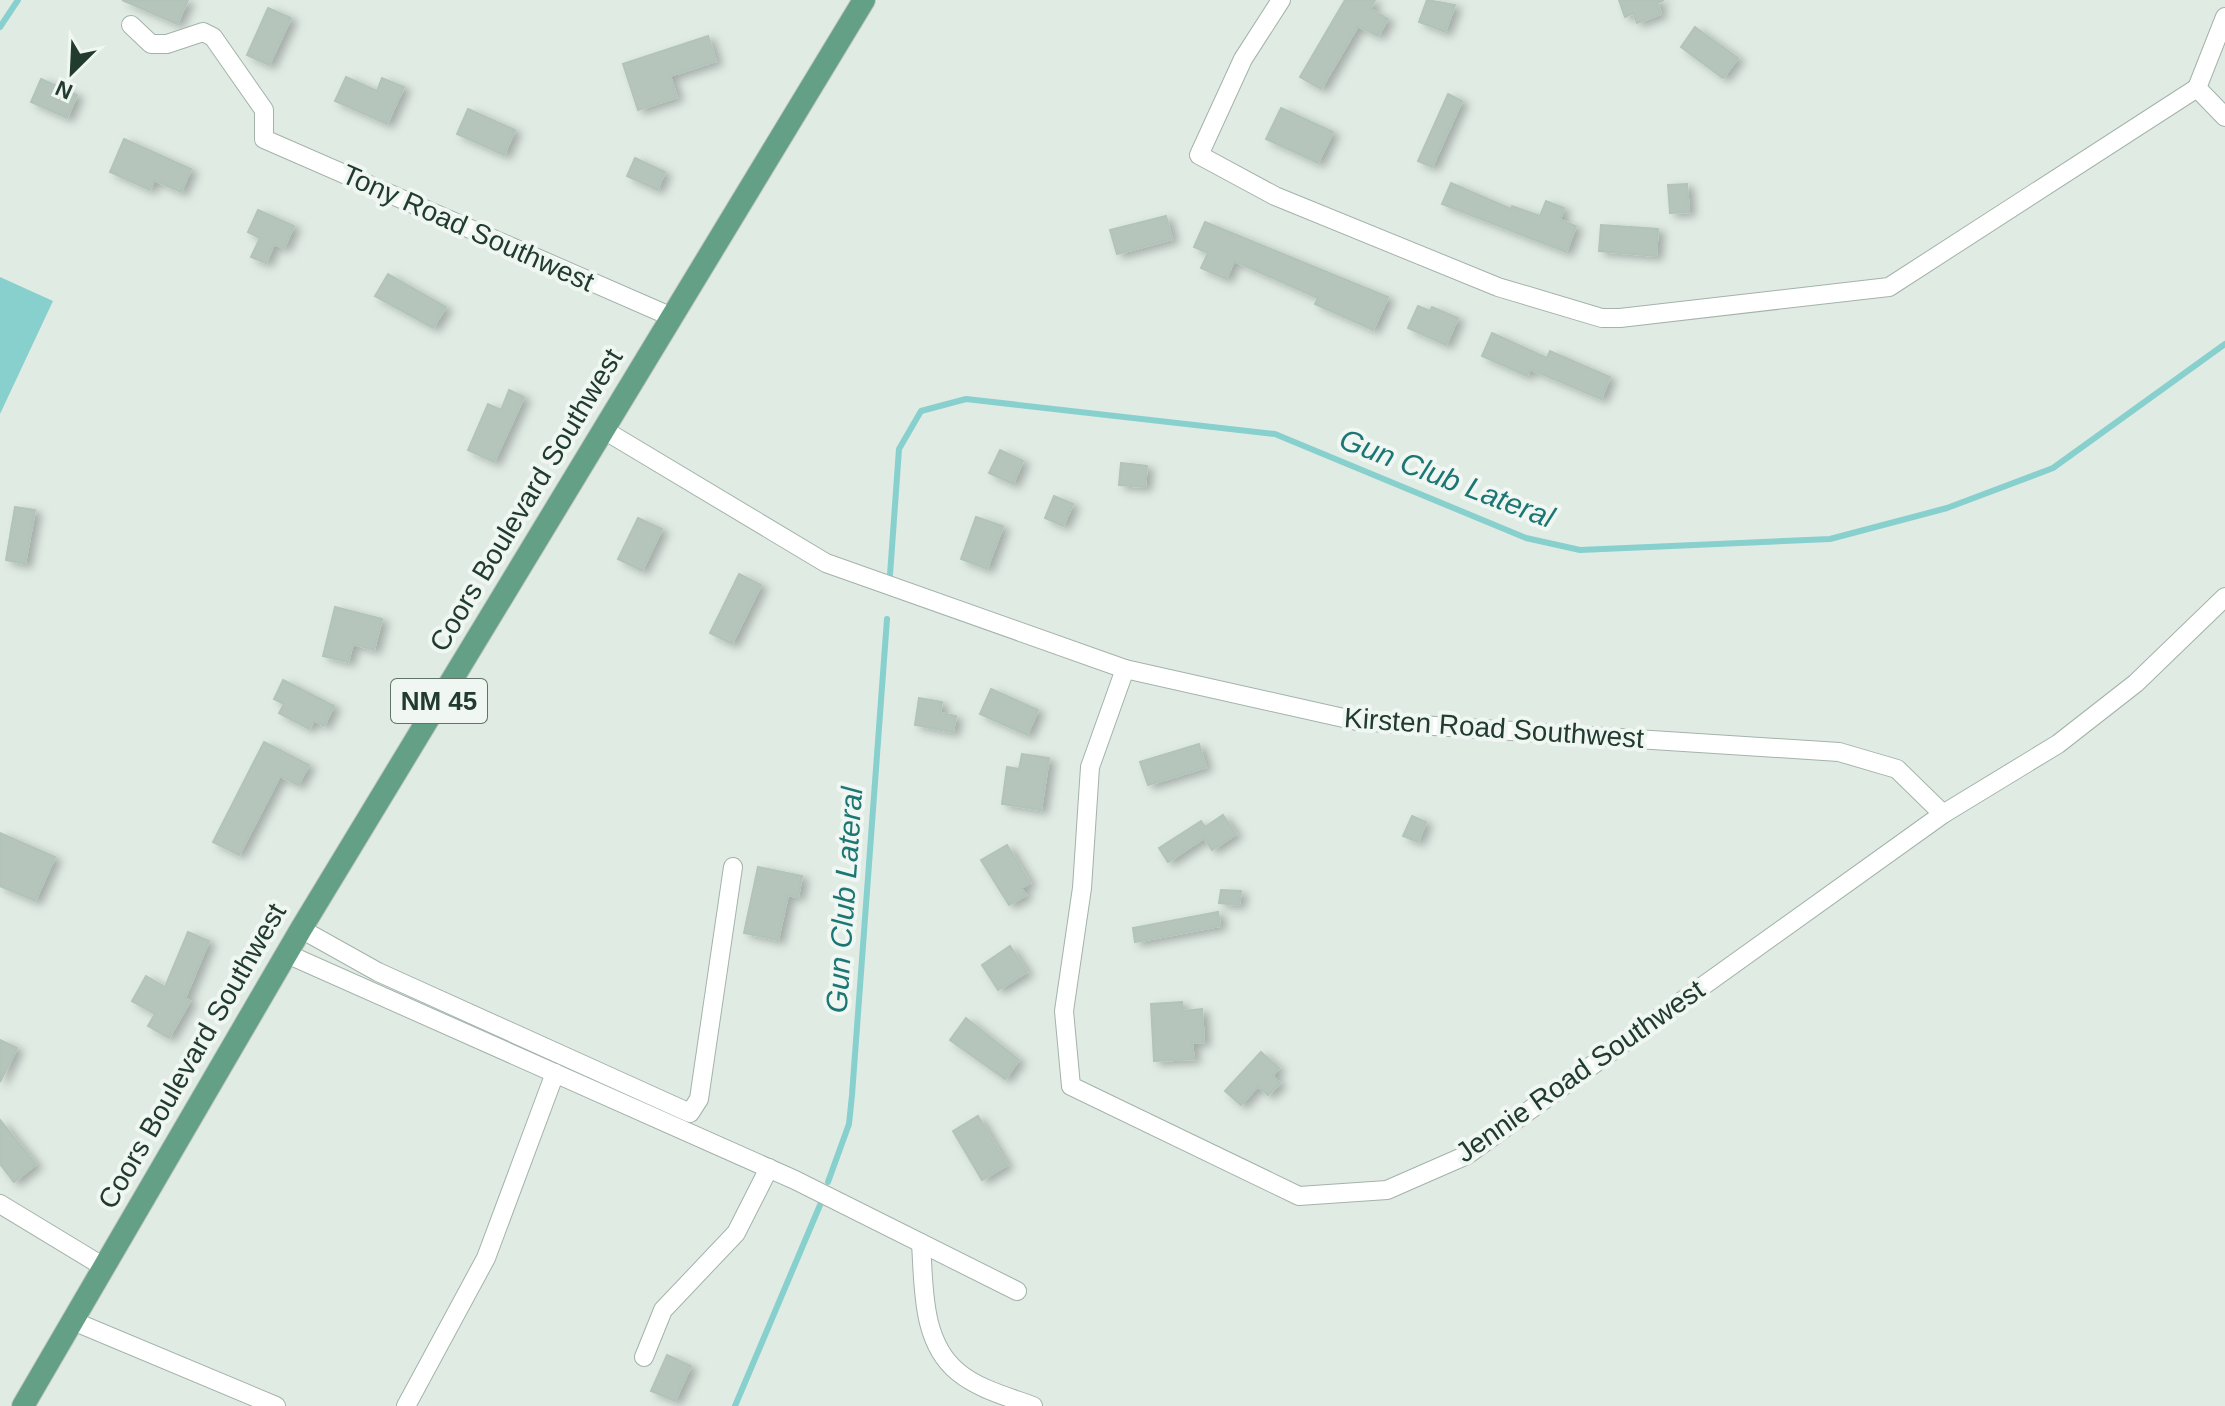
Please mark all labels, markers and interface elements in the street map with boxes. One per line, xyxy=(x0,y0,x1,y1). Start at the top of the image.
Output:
north arrow xyxy=(32,32,112,112)
text: N xyxy=(52,75,76,104)
street label: Tony Road Southwest xyxy=(337,158,599,298)
street label: Coors Boulevard Southwest xyxy=(423,343,629,657)
water label: Gun Club Lateral xyxy=(1335,422,1560,535)
road number: NM 45 xyxy=(391,679,487,723)
street label: Kirsten Road Southwest xyxy=(1343,702,1645,754)
water label: Gun Club Lateral xyxy=(820,784,868,1014)
street label: Coors Boulevard Southwest xyxy=(92,898,292,1214)
street label: Jennie Road Southwest xyxy=(1450,973,1710,1169)

